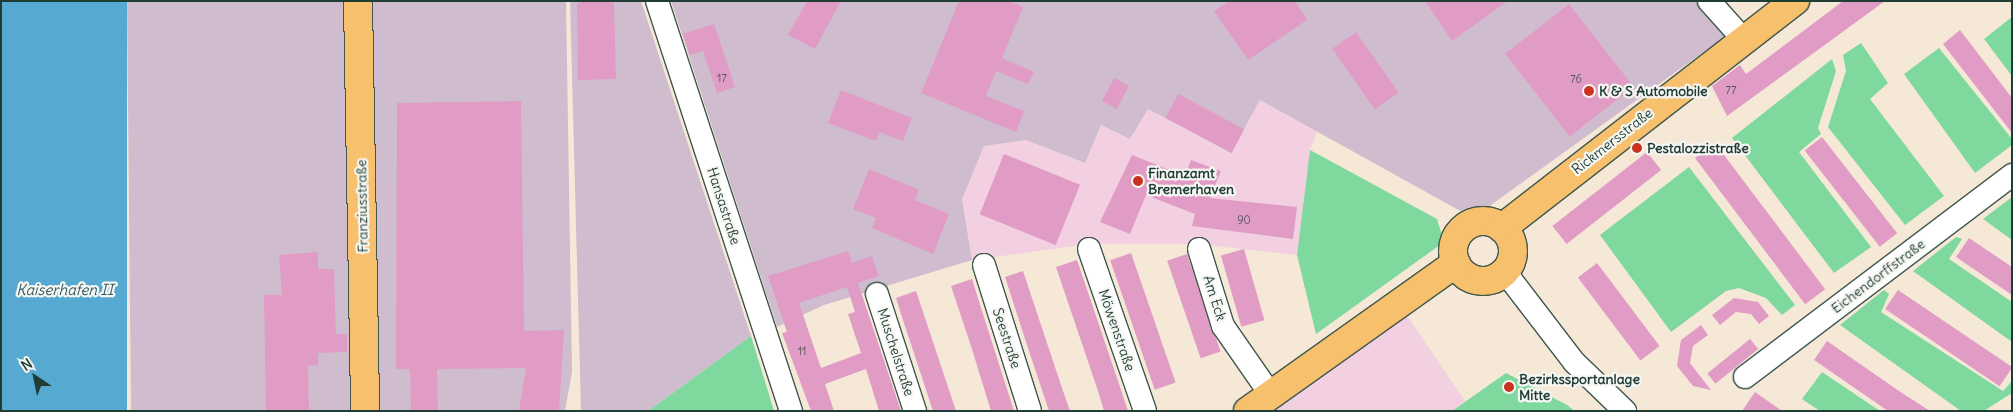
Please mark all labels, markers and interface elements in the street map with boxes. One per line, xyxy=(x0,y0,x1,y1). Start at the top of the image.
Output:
house number: 17 xyxy=(717,71,727,85)
house number: 76 xyxy=(1570,72,1582,86)
place label: K & S Automobile xyxy=(1599,83,1708,99)
house number: 77 xyxy=(1726,83,1736,97)
marker: K & S Automobile xyxy=(1583,85,1595,97)
street label: Rickmersstraße xyxy=(1568,104,1656,178)
place label: Pestalozzistraße xyxy=(1647,140,1749,156)
marker: Pestalozzistraße xyxy=(1631,142,1643,154)
street label: Franziusstraße xyxy=(353,159,371,253)
street label: Hansastraße xyxy=(704,165,744,247)
place label: Finanzamt Bremerhaven xyxy=(1148,165,1234,198)
marker: Finanzamt Bremerhaven xyxy=(1132,175,1144,187)
house number: 90 xyxy=(1237,213,1251,227)
street label: Eichendorffstraße xyxy=(1828,235,1928,317)
street label: Am Eck xyxy=(1200,273,1230,323)
water label: Kaiserhafen II xyxy=(16,281,114,299)
street label: Möwenstraße xyxy=(1095,287,1139,373)
street label: Muschelstraße xyxy=(874,306,918,398)
street label: Seestraße xyxy=(989,306,1025,370)
house number: 11 xyxy=(798,344,806,358)
north arrow xyxy=(10,352,60,402)
text: N xyxy=(18,354,36,375)
place label: Bezirkssportanlage Mitte xyxy=(1519,371,1640,404)
marker: Bezirkssportanlage Mitte xyxy=(1503,381,1515,393)

